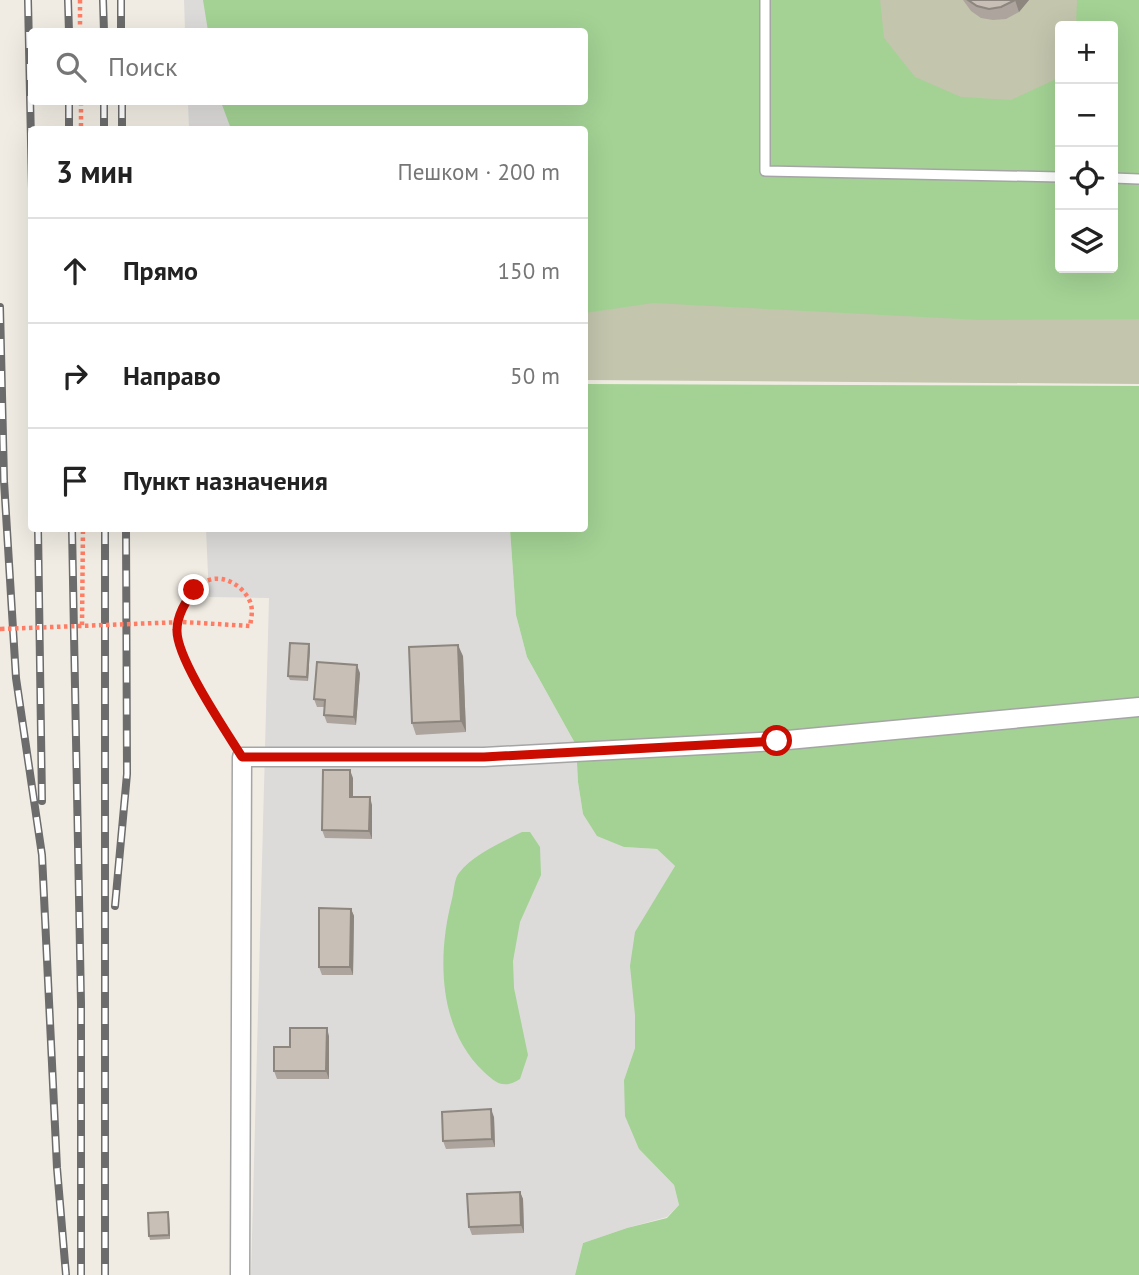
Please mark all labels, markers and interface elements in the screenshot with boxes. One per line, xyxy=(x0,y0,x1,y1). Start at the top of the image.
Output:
map controls xyxy=(1055,21,1118,273)
button: + xyxy=(1055,21,1118,84)
search box xyxy=(28,28,588,105)
icon: search xyxy=(52,48,90,86)
text: Поиск xyxy=(108,50,177,83)
button: − xyxy=(1055,84,1118,147)
button: locate xyxy=(1055,147,1118,210)
text: 3 мин xyxy=(56,152,133,191)
text: Пешком · 200 m xyxy=(397,157,560,186)
button: layers xyxy=(1055,210,1118,273)
icon: ahead xyxy=(56,252,94,290)
text: Прямо xyxy=(123,254,198,287)
text: 150 m xyxy=(498,256,560,285)
icon: right xyxy=(56,357,94,395)
text: Направо xyxy=(123,359,221,392)
text: 50 m xyxy=(510,361,560,390)
icon: arrive xyxy=(56,462,94,500)
text: Пункт назначения xyxy=(123,464,328,497)
route end xyxy=(178,574,209,605)
route start xyxy=(761,725,792,756)

